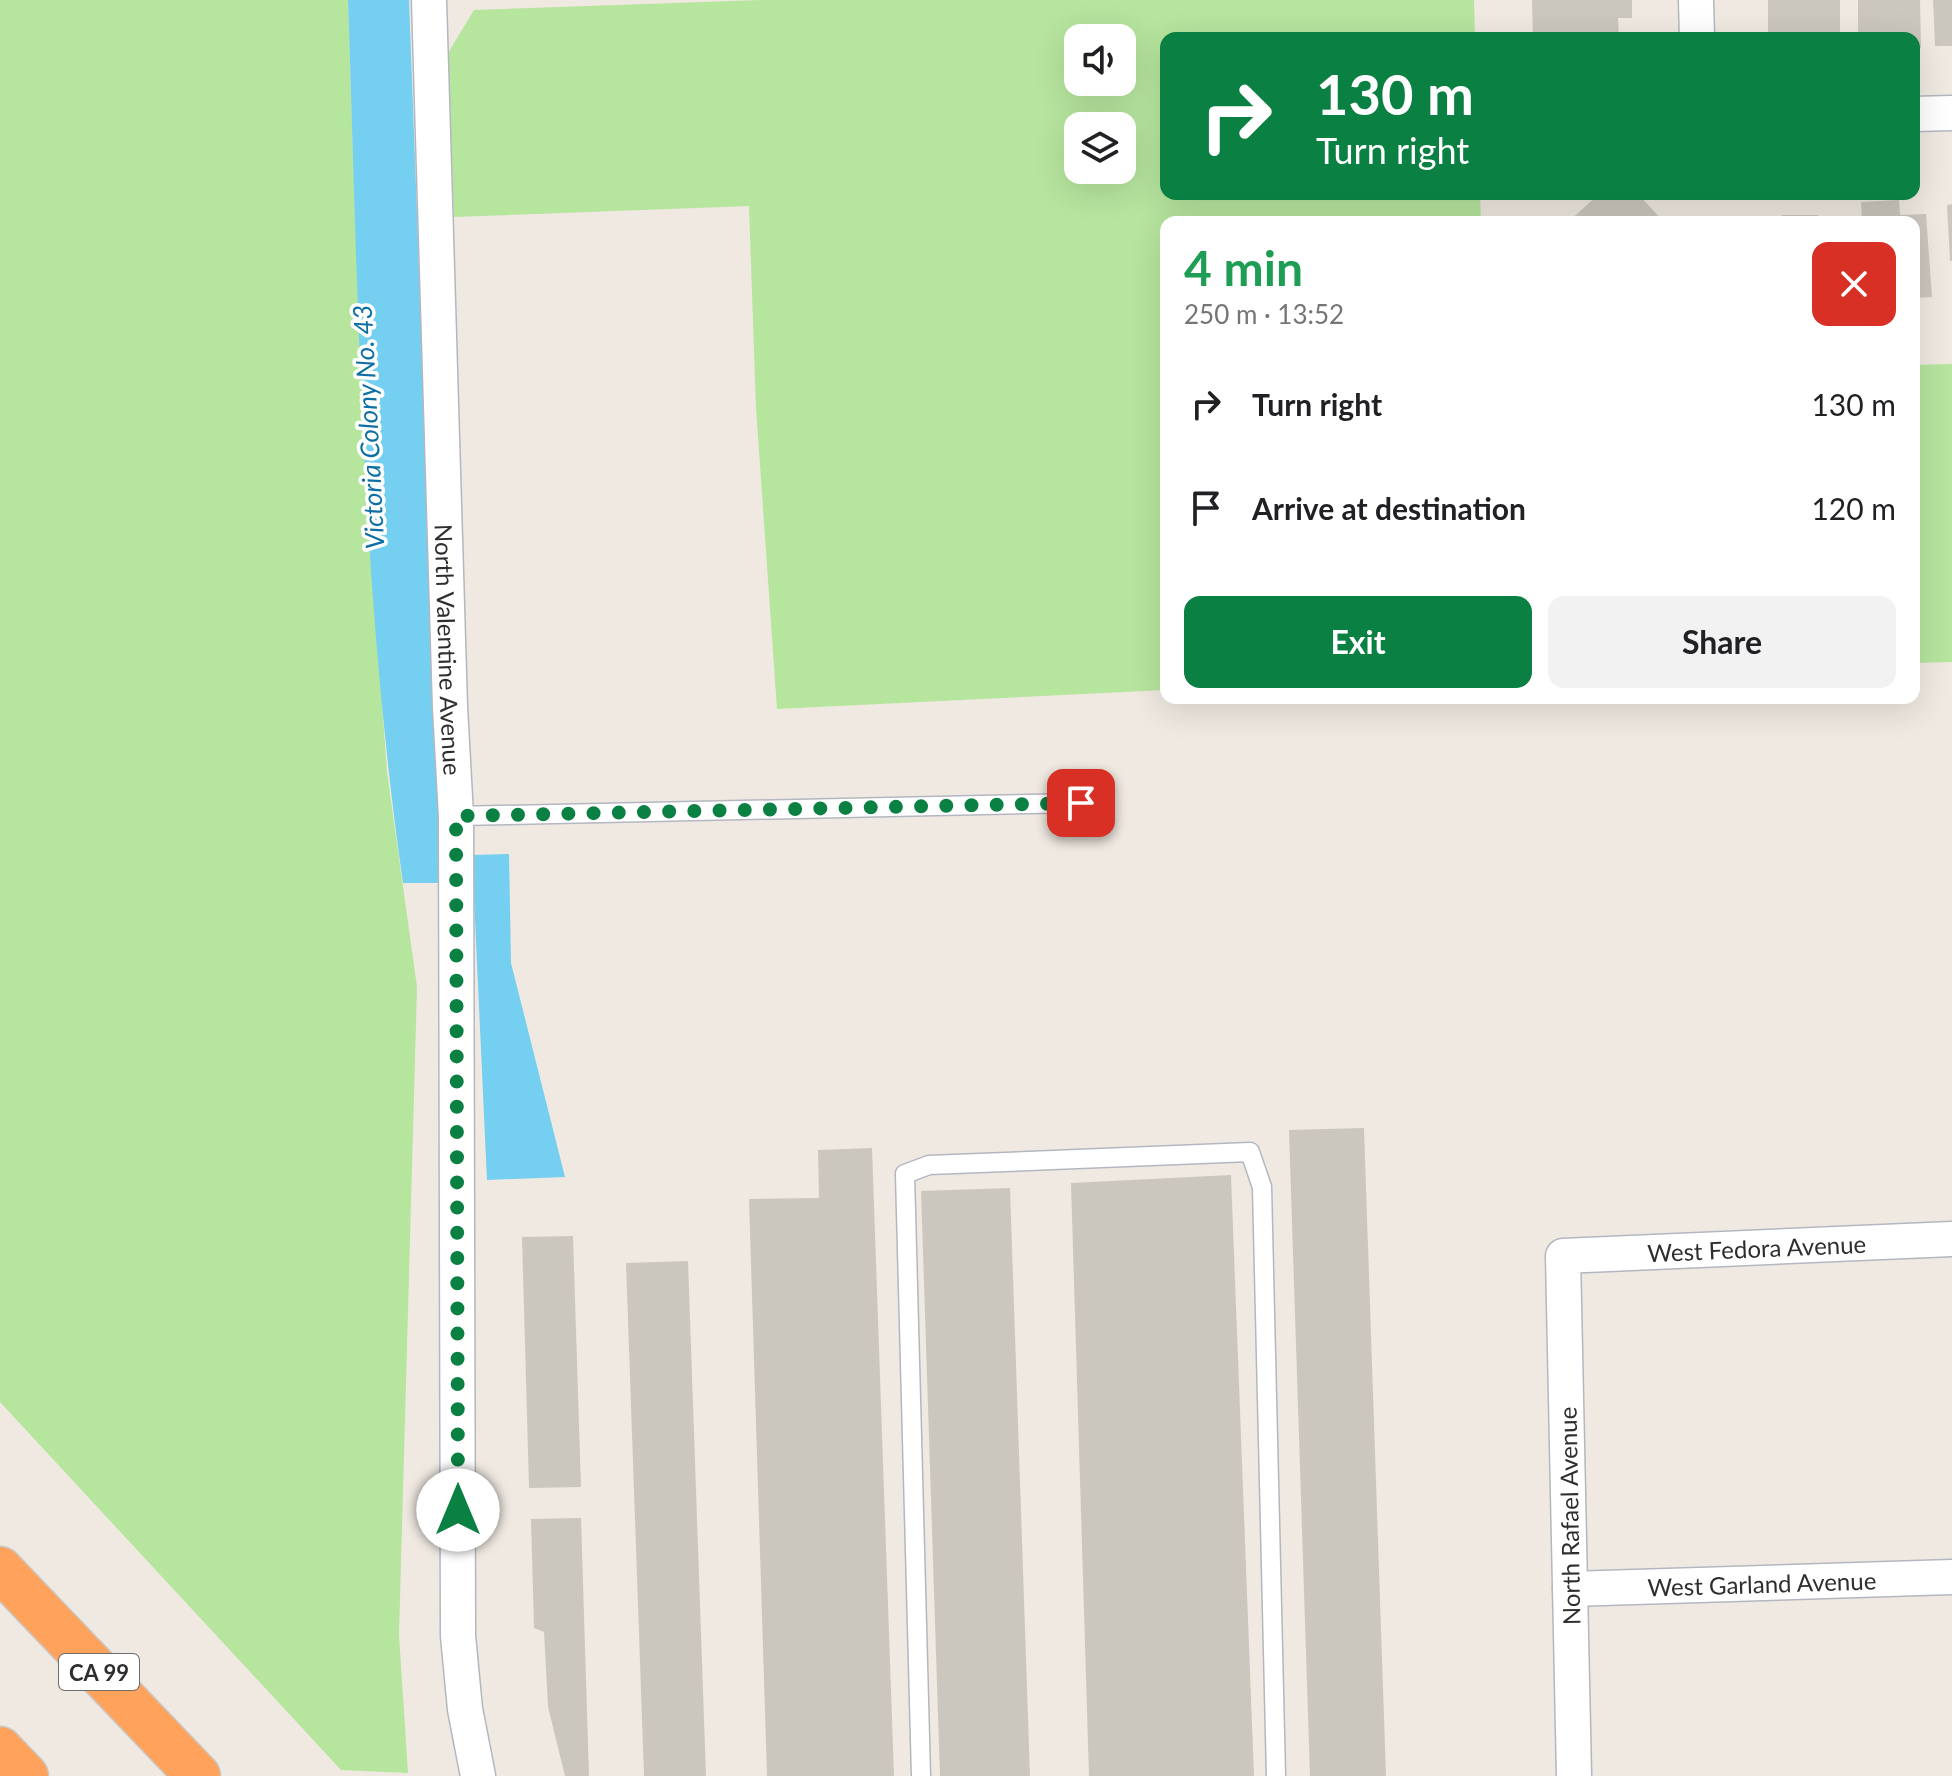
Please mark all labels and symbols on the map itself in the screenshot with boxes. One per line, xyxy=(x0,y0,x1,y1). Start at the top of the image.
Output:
water label: Victoria Colony No. 43 xyxy=(346,304,390,550)
street label: North Valentine Avenue xyxy=(430,524,468,776)
pin xyxy=(1047,769,1115,837)
street label: West Fedora Avenue xyxy=(1647,1228,1867,1267)
street label: North Rafael Avenue xyxy=(1553,1407,1585,1625)
position arrow xyxy=(416,1468,500,1552)
street label: West Garland Avenue xyxy=(1647,1565,1877,1601)
road number: CA 99 xyxy=(59,1654,139,1690)

